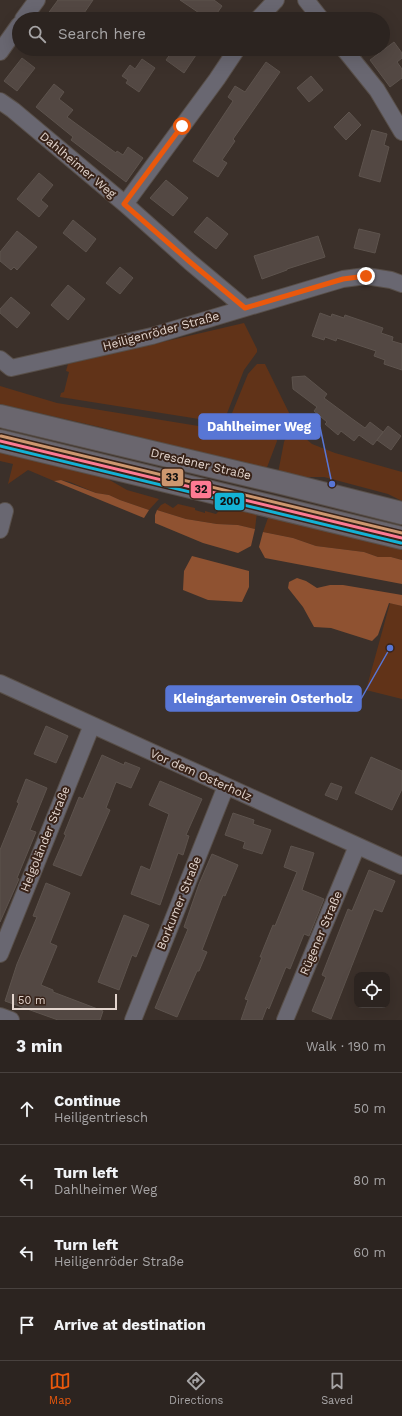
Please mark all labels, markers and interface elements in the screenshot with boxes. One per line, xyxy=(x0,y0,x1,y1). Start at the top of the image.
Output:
search box xyxy=(12,12,390,56)
icon: search xyxy=(26,23,48,45)
text: Search here xyxy=(58,25,146,43)
route start xyxy=(173,117,191,135)
street label: Dahlheimer Weg xyxy=(37,129,119,201)
route end xyxy=(357,267,375,285)
street label: Heiligenröder Straße xyxy=(101,309,221,353)
callout: Dahlheimer Weg xyxy=(199,414,320,439)
text: Dahlheimer Weg xyxy=(207,419,312,434)
street label: Dresdener Straße xyxy=(149,446,253,482)
line badge: 33 xyxy=(161,468,184,487)
text: 33 xyxy=(165,471,179,484)
line badge: 32 xyxy=(190,480,212,499)
text: 32 xyxy=(194,483,208,496)
line badge: 200 xyxy=(214,492,245,511)
text: 200 xyxy=(220,495,240,508)
callout: Kleingartenverein Osterholz xyxy=(166,686,361,711)
text: Kleingartenverein Osterholz xyxy=(173,691,353,706)
street label: Vor dem Osterholz xyxy=(148,746,254,804)
street label: Helgoländer Straße xyxy=(17,784,73,894)
street label: Borkumer Straße xyxy=(154,854,204,952)
street label: Rügener Straße xyxy=(297,889,345,977)
map controls xyxy=(354,972,390,1008)
button: locate xyxy=(354,972,390,1008)
scale bar xyxy=(12,992,117,1011)
text: 50 m xyxy=(18,994,45,1007)
text: 3 min xyxy=(16,1036,62,1056)
text: Walk · 190 m xyxy=(306,1039,386,1054)
text: Continue xyxy=(54,1092,121,1110)
icon: ahead xyxy=(16,1098,38,1120)
text: 50 m xyxy=(354,1101,386,1116)
text: Heiligentriesch xyxy=(54,1110,148,1125)
text: Turn left xyxy=(54,1164,118,1182)
icon: left xyxy=(16,1170,38,1192)
text: 80 m xyxy=(353,1173,386,1188)
text: Dahlheimer Weg xyxy=(54,1182,157,1197)
text: Turn left xyxy=(54,1236,118,1254)
icon: left xyxy=(16,1242,38,1264)
text: 60 m xyxy=(353,1245,386,1260)
text: Heiligenröder Straße xyxy=(54,1254,184,1269)
icon: arrive xyxy=(16,1314,38,1336)
text: Arrive at destination xyxy=(54,1316,206,1334)
tab: Map xyxy=(49,1370,71,1407)
tab: Directions xyxy=(169,1370,223,1407)
tab: Saved xyxy=(321,1370,353,1407)

